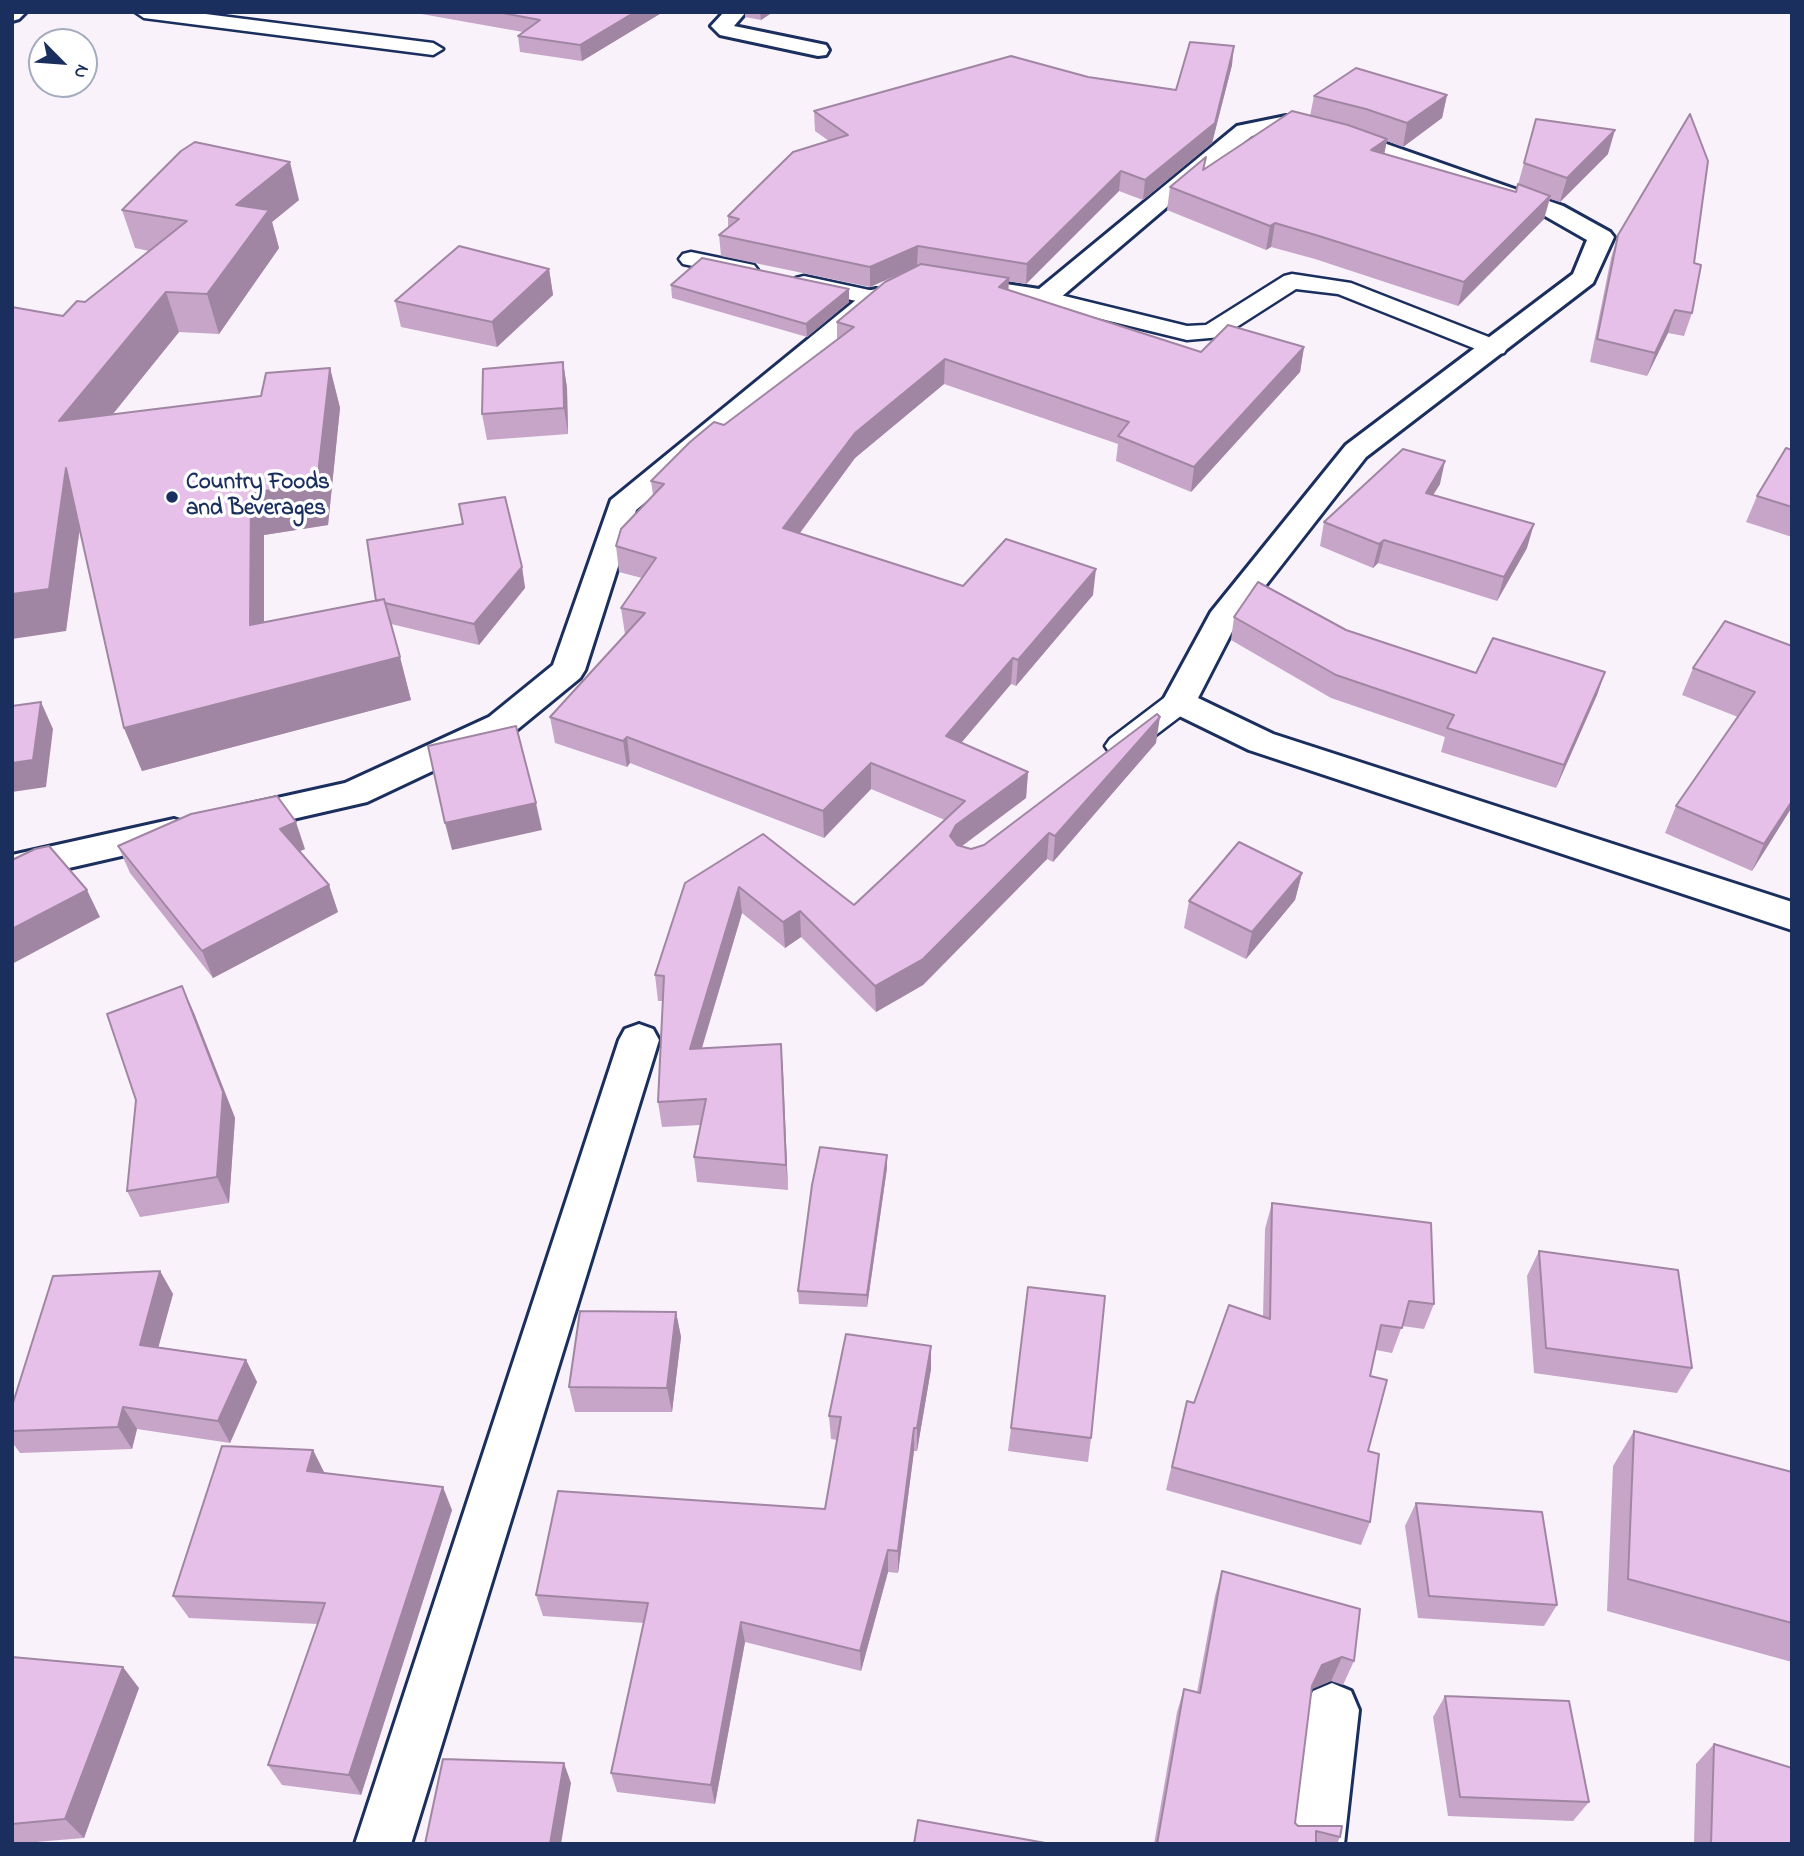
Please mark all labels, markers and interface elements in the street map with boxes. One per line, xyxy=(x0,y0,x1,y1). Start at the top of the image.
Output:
north arrow xyxy=(28,28,98,98)
text: N xyxy=(66,60,96,83)
place label: Country Foods and Beverages xyxy=(186,470,330,524)
marker: Country Foods and Beverages xyxy=(164,489,180,505)

